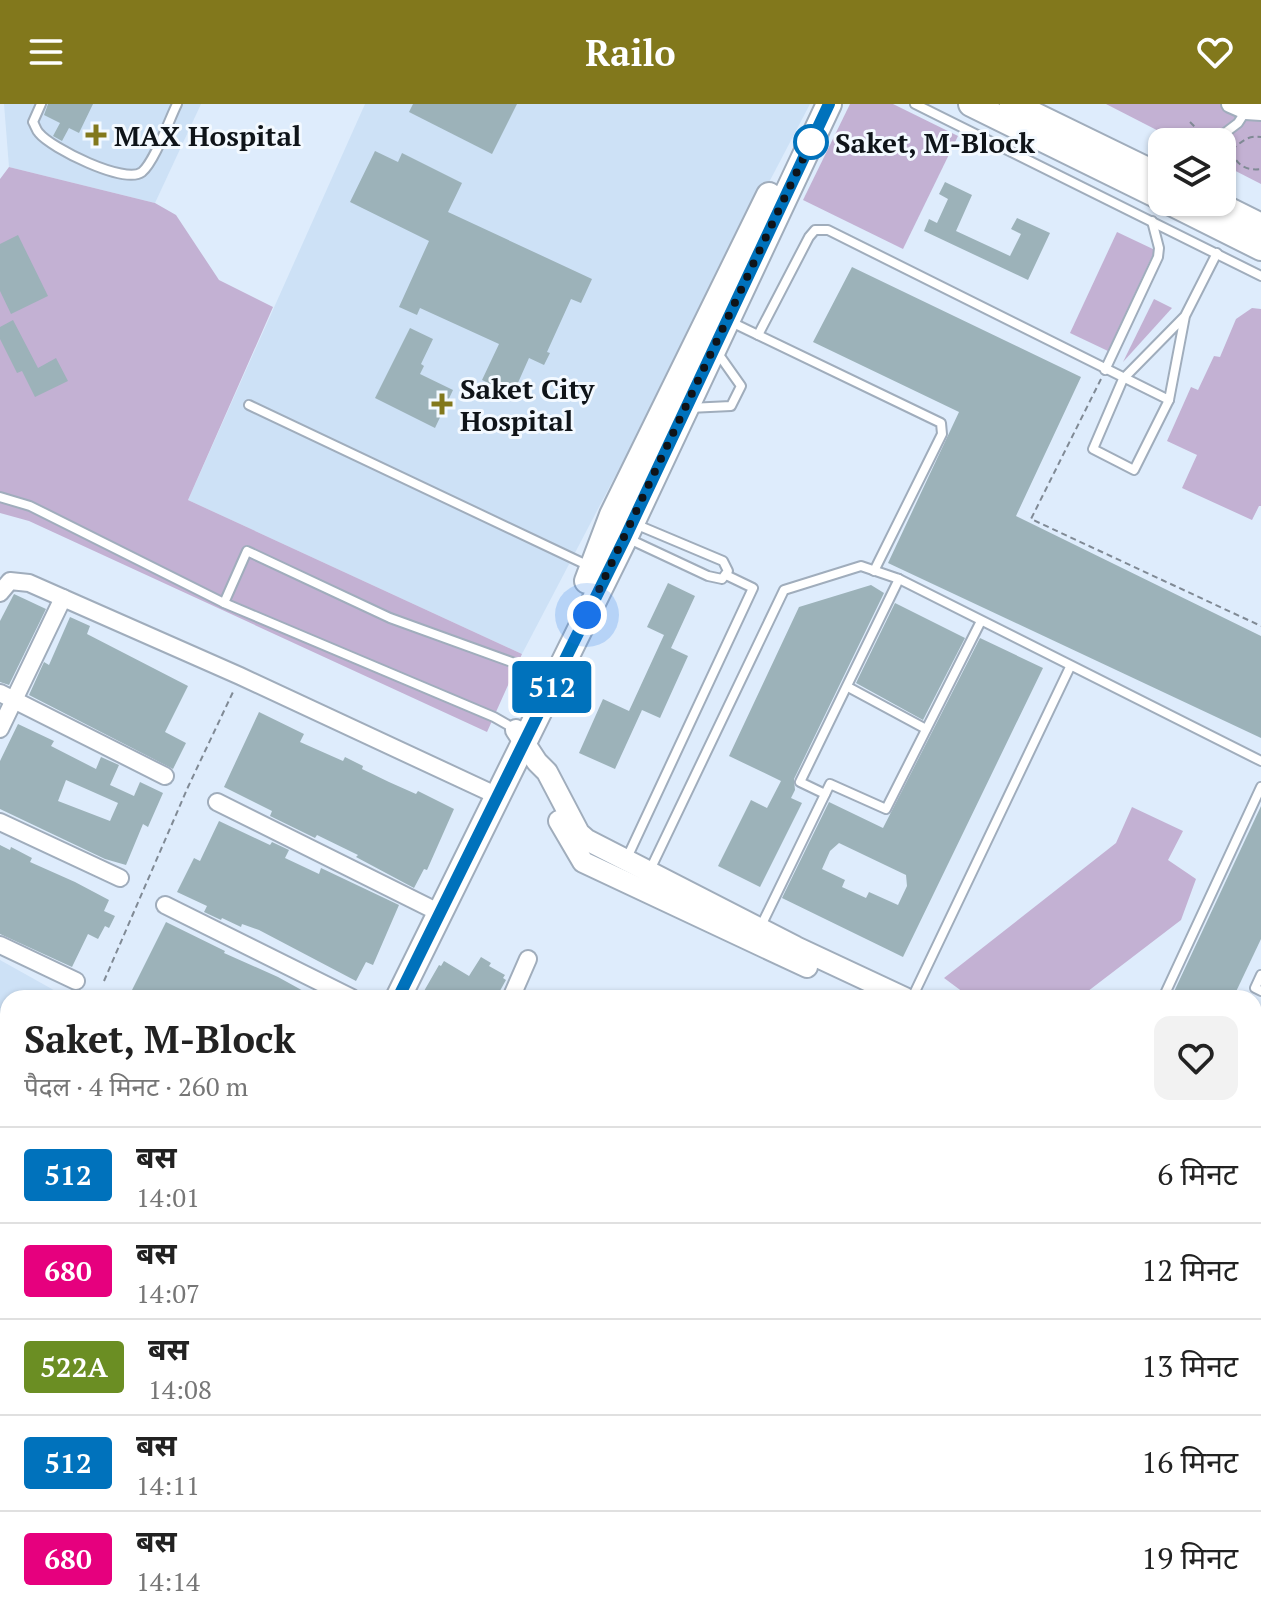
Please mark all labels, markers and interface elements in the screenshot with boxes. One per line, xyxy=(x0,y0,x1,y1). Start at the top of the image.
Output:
text: Railo xyxy=(585,29,676,76)
icon: menu xyxy=(24,30,68,74)
icon: heart xyxy=(1193,30,1237,74)
place label: MAX Hospital xyxy=(114,117,301,154)
marker: MAX Hospital xyxy=(85,124,107,146)
place label: Saket, M-Block xyxy=(835,124,1036,161)
marker: Saket, M-Block xyxy=(794,125,828,159)
map controls xyxy=(1148,128,1236,216)
button: layers xyxy=(1148,128,1236,216)
place label: Saket City Hospital xyxy=(460,370,595,439)
marker: Saket City Hospital xyxy=(431,393,453,415)
your location xyxy=(567,595,607,635)
line badge: 512 xyxy=(506,661,598,713)
text: 512 xyxy=(528,668,576,705)
text: Saket, M-Block xyxy=(24,1014,296,1064)
button: heart xyxy=(1154,1016,1238,1100)
text: पैदल · 4 मिनट · 260 m xyxy=(24,1069,248,1103)
text: बस xyxy=(136,1137,177,1177)
text: 6 मिनट xyxy=(1157,1154,1238,1194)
text: 512 xyxy=(44,1156,92,1193)
text: 14:01 xyxy=(136,1180,200,1214)
text: बस xyxy=(136,1233,177,1273)
text: 12 मिनट xyxy=(1141,1250,1238,1290)
text: 680 xyxy=(44,1252,92,1289)
text: 14:07 xyxy=(136,1276,200,1310)
text: बस xyxy=(148,1329,189,1369)
text: 13 मिनट xyxy=(1141,1346,1238,1386)
text: 522A xyxy=(40,1348,108,1385)
text: 14:08 xyxy=(148,1372,212,1406)
text: बस xyxy=(136,1425,177,1465)
text: 16 मिनट xyxy=(1141,1442,1238,1482)
text: 512 xyxy=(44,1444,92,1481)
text: 14:11 xyxy=(136,1468,200,1502)
text: बस xyxy=(136,1521,177,1561)
text: 19 मिनट xyxy=(1141,1538,1238,1578)
text: 680 xyxy=(44,1540,92,1577)
text: 14:14 xyxy=(136,1564,200,1598)

